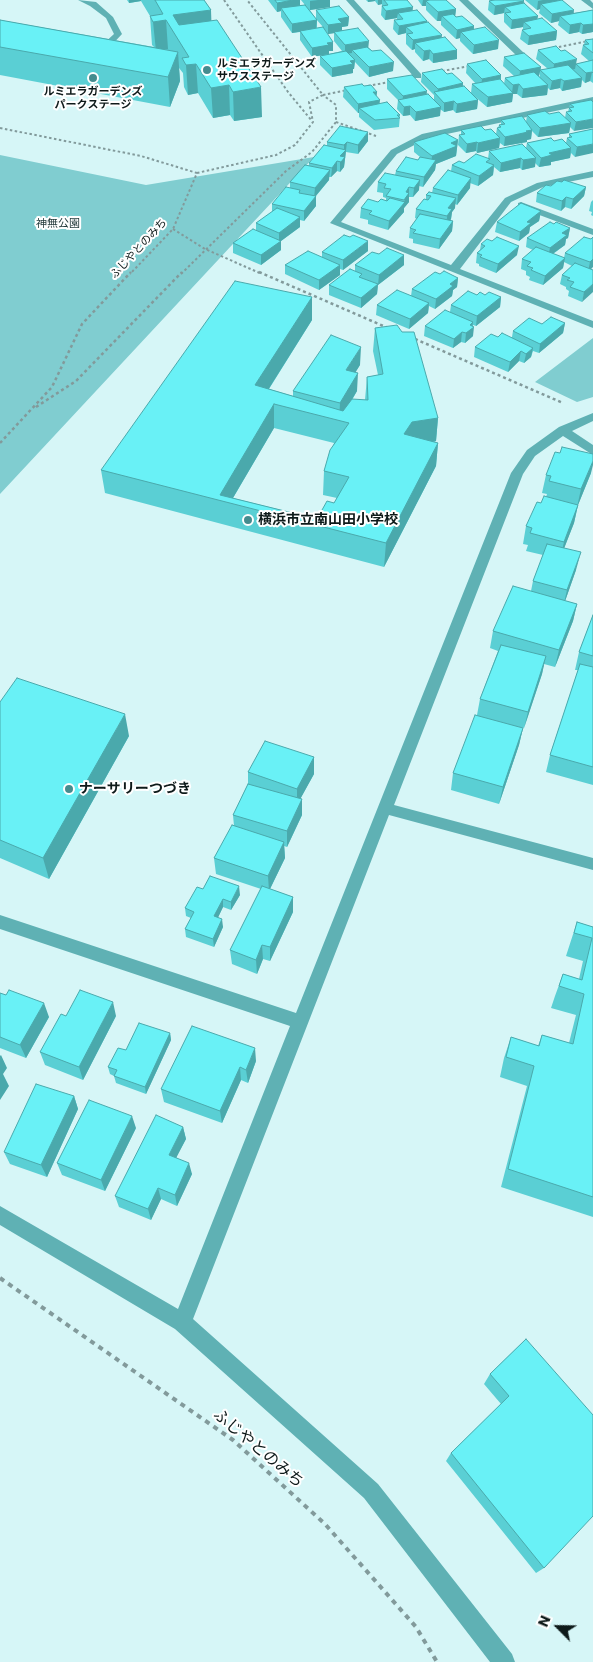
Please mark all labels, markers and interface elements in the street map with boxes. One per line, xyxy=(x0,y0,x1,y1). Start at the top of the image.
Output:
place label: ルミエラガーデンズ サウスステージ xyxy=(217,57,316,83)
marker: ルミエラガーデンズ サウスステージ xyxy=(201,64,213,76)
marker: ルミエラガーデンズ パークステージ xyxy=(87,72,99,84)
place label: ルミエラガーデンズ パークステージ xyxy=(44,85,142,111)
street label: ふじやとのみち xyxy=(108,216,170,282)
park label: 神無公園 xyxy=(36,217,80,231)
place label: 横浜市立南山田小学校 xyxy=(258,512,398,528)
marker: 横浜市立南山田小学校 xyxy=(242,514,254,526)
place label: ナーサリーつづき xyxy=(79,781,191,797)
marker: ナーサリーつづき xyxy=(63,783,75,795)
street label: ふじやとのみち xyxy=(209,1406,307,1492)
north arrow xyxy=(533,1602,583,1652)
text: N xyxy=(533,1612,555,1630)

